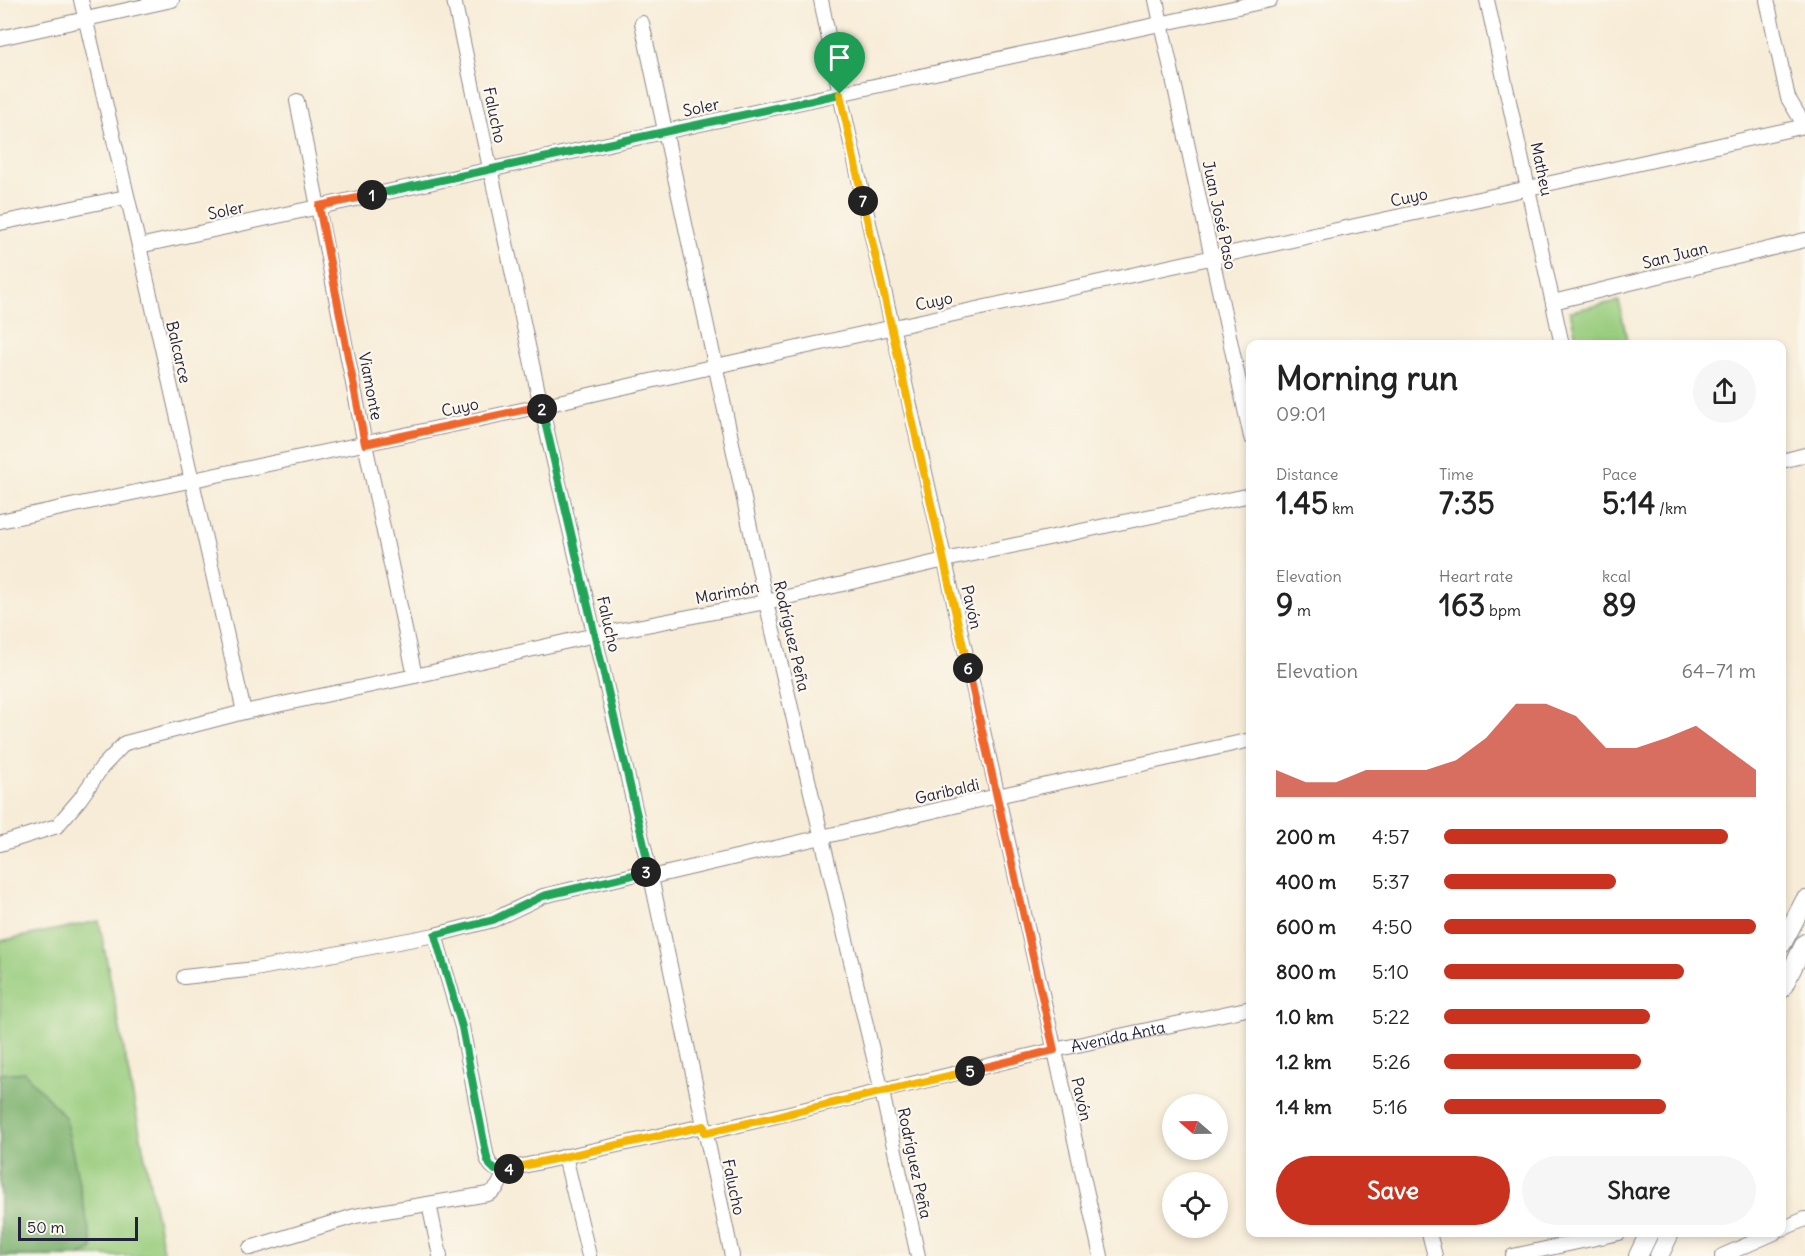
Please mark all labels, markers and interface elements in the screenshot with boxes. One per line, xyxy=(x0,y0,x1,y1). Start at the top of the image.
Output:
pin xyxy=(814,32,865,94)
icon: arrive xyxy=(823,41,856,74)
street label: Falucho xyxy=(479,85,511,145)
street label: Soler xyxy=(681,93,721,121)
street label: Matheu xyxy=(1527,140,1557,198)
street label: Juan José Paso xyxy=(1199,159,1241,271)
pin: 1 xyxy=(357,180,387,210)
street label: Cuyo xyxy=(1389,183,1429,211)
text: 1 xyxy=(369,185,375,205)
pin: 7 xyxy=(848,186,878,216)
text: 7 xyxy=(859,191,867,211)
street label: Soler xyxy=(206,196,246,224)
street label: San Juan xyxy=(1640,237,1710,273)
street label: Cuyo xyxy=(914,287,954,315)
street label: Balcarce xyxy=(162,319,196,385)
street label: Viamonte xyxy=(355,350,387,422)
text: Morning run xyxy=(1276,357,1458,399)
button: share xyxy=(1693,360,1756,423)
street label: Cuyo xyxy=(440,393,480,421)
pin: 2 xyxy=(527,394,557,424)
text: 2 xyxy=(538,399,546,419)
text: 09:01 xyxy=(1276,401,1326,426)
text: Distance xyxy=(1276,464,1338,484)
text: Time xyxy=(1439,464,1474,484)
text: Pace xyxy=(1602,464,1637,484)
text: 1.45 xyxy=(1276,484,1328,522)
text: 7:35 xyxy=(1439,484,1495,522)
text: 5:14 xyxy=(1602,484,1655,522)
text: km xyxy=(1328,498,1354,518)
text: /km xyxy=(1655,498,1687,518)
text: Elevation xyxy=(1276,566,1342,586)
text: Heart rate xyxy=(1439,566,1513,586)
text: kcal xyxy=(1602,566,1631,586)
street label: Marimón xyxy=(693,576,761,608)
street label: Rodríguez Peña xyxy=(770,579,814,693)
street label: Pavón xyxy=(957,583,987,631)
text: 9 xyxy=(1276,586,1293,624)
text: 163 xyxy=(1439,586,1485,624)
text: 89 xyxy=(1602,586,1637,624)
street label: Falucho xyxy=(593,594,625,654)
text: m xyxy=(1293,600,1311,620)
text: bpm xyxy=(1485,600,1521,620)
pin: 6 xyxy=(953,653,983,683)
text: 6 xyxy=(963,658,973,678)
text: Elevation xyxy=(1276,658,1358,683)
text: 64–71 m xyxy=(1682,658,1756,683)
street label: Garibaldi xyxy=(913,774,981,808)
text: 200 m xyxy=(1276,824,1336,849)
text: 4:57 xyxy=(1372,824,1409,849)
pin: 3 xyxy=(631,857,661,887)
text: 3 xyxy=(641,862,651,882)
text: 400 m xyxy=(1276,869,1336,894)
text: 5:37 xyxy=(1372,869,1409,894)
text: 600 m xyxy=(1276,914,1336,939)
text: 4:50 xyxy=(1372,914,1413,939)
text: 800 m xyxy=(1276,959,1336,984)
text: 5:10 xyxy=(1372,959,1409,984)
text: 1.0 km xyxy=(1276,1004,1334,1029)
text: 5:22 xyxy=(1372,1004,1410,1029)
street label: Avenida Anta xyxy=(1069,1017,1167,1056)
text: 1.2 km xyxy=(1276,1049,1332,1074)
text: 5:26 xyxy=(1372,1049,1411,1074)
pin: 5 xyxy=(955,1056,985,1086)
text: 5 xyxy=(965,1061,975,1081)
street label: Pavón xyxy=(1067,1075,1097,1123)
north arrow xyxy=(1162,1094,1228,1160)
map controls xyxy=(1162,1094,1228,1238)
text: 1.4 km xyxy=(1276,1094,1332,1119)
text: 5:16 xyxy=(1372,1094,1408,1119)
street label: Rodríguez Peña xyxy=(893,1106,937,1220)
pin: 4 xyxy=(494,1154,524,1184)
button: Save xyxy=(1276,1156,1510,1225)
button: Share xyxy=(1522,1156,1756,1225)
street label: Falucho xyxy=(718,1157,750,1217)
text: 4 xyxy=(504,1159,514,1179)
button: locate xyxy=(1162,1172,1228,1238)
scale bar xyxy=(18,1214,138,1242)
text: 50 m xyxy=(27,1217,65,1237)

